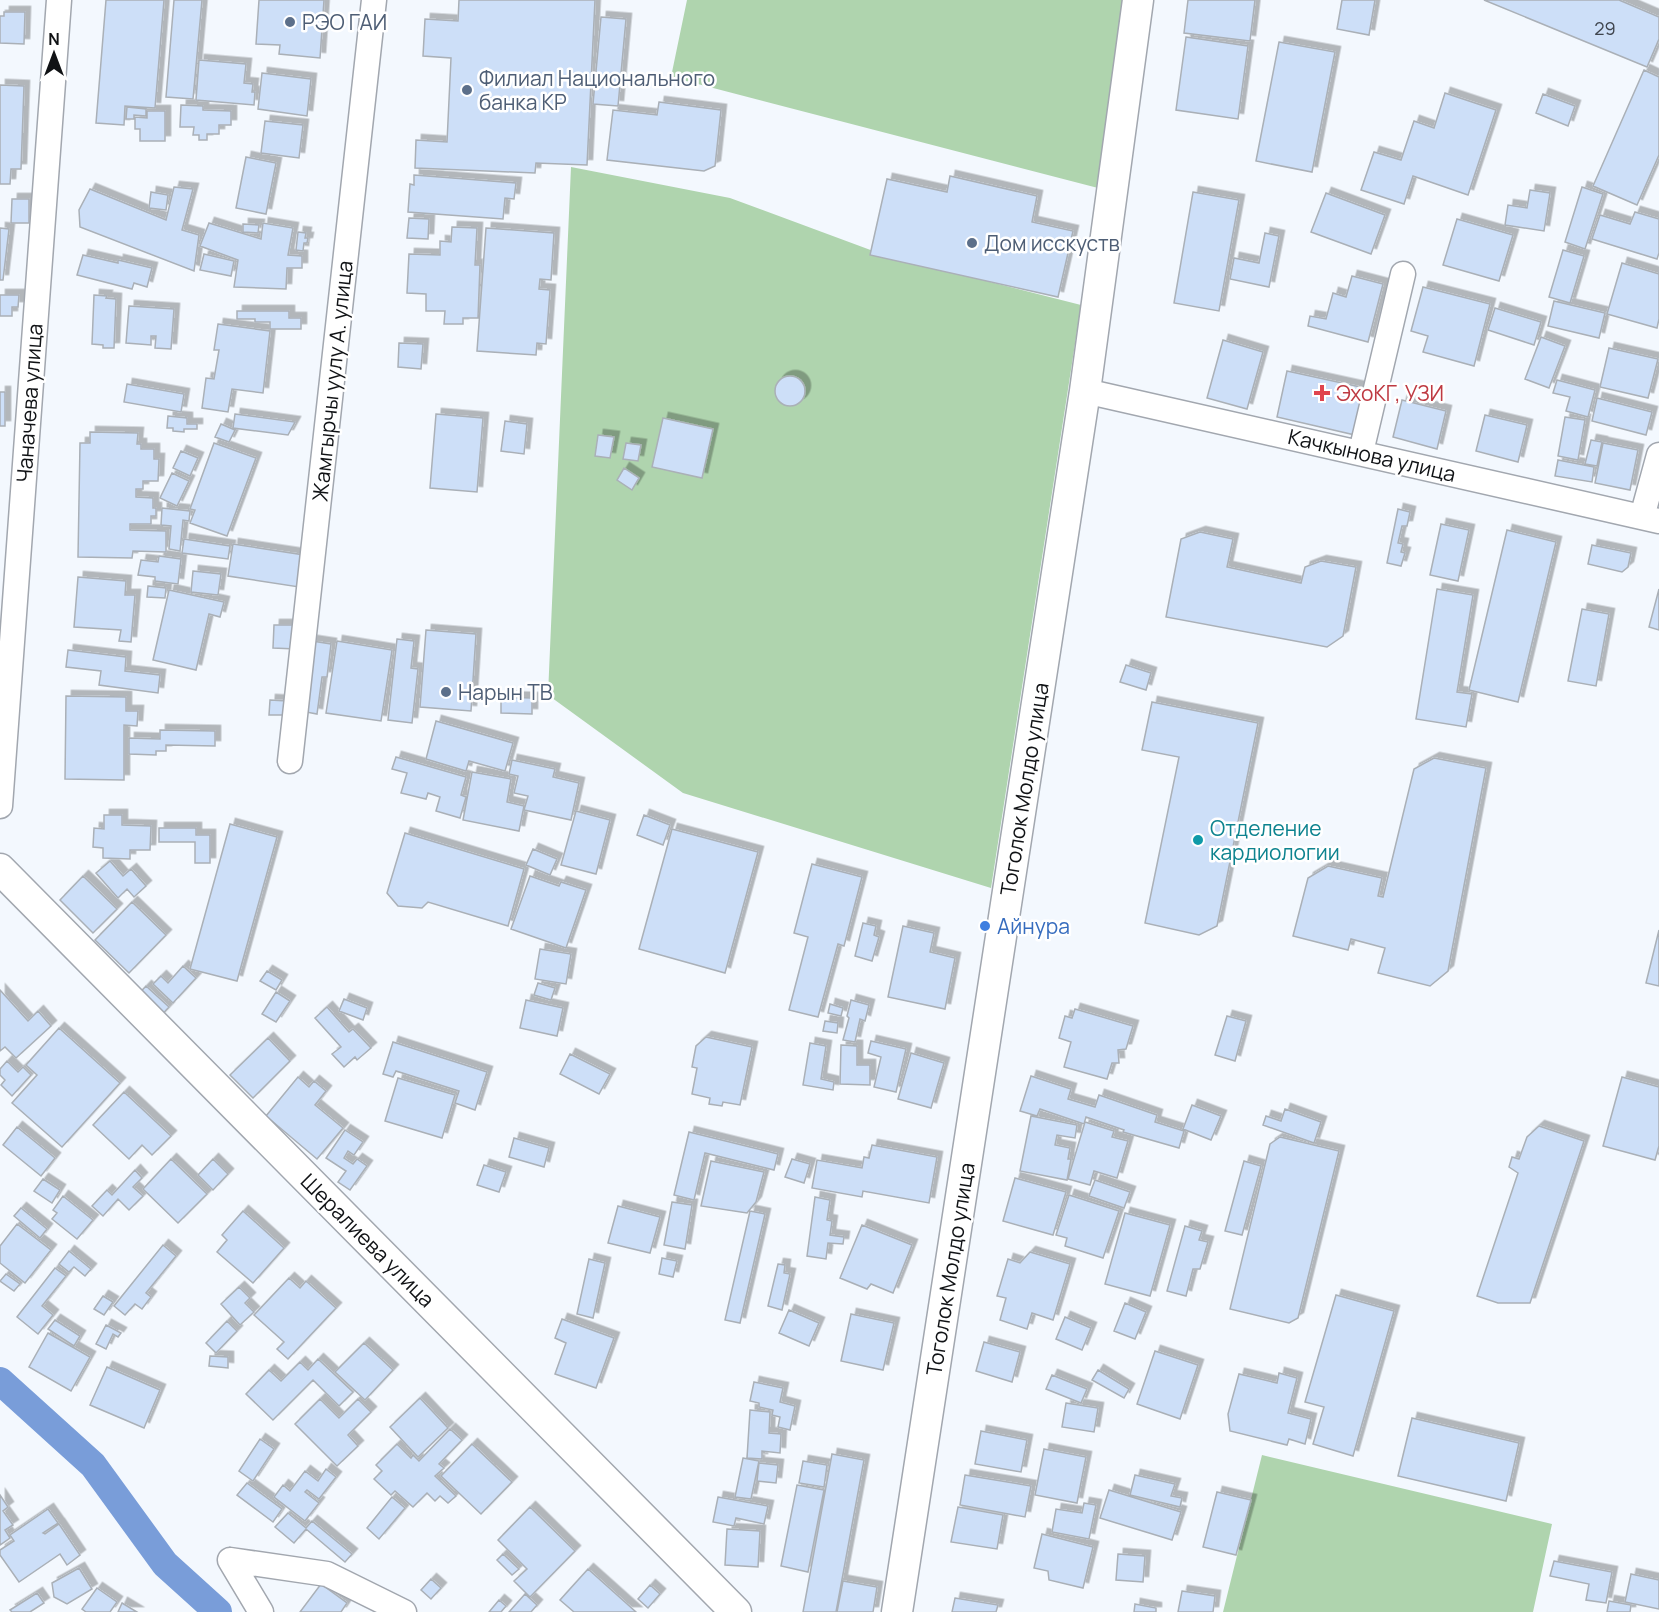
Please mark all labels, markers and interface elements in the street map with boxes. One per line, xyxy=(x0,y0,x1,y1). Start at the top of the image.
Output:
place label: РЭО ГАИ xyxy=(302,8,387,36)
marker: РЭО ГАИ xyxy=(283,15,297,29)
house number: 29 xyxy=(1594,16,1616,40)
north arrow xyxy=(24,24,84,84)
text: N xyxy=(48,28,60,50)
place label: Филиал Национального банка КР xyxy=(479,64,715,116)
marker: Филиал Национального банка КР xyxy=(460,83,474,97)
place label: Дом исскуств xyxy=(984,229,1120,257)
marker: Дом исскуств xyxy=(965,236,979,250)
street label: Жамгырчы уулу А. улица xyxy=(305,259,359,503)
street label: Чаначева улица xyxy=(9,322,49,484)
place label: ЭхоКГ, УЗИ xyxy=(1336,379,1444,407)
marker: ЭхоКГ, УЗИ xyxy=(1313,384,1331,402)
street label: Качкынова улица xyxy=(1285,422,1459,488)
place label: Нарын ТВ xyxy=(458,678,553,706)
street label: Тоголок Молдо улица xyxy=(993,681,1055,897)
marker: Нарын ТВ xyxy=(439,685,453,699)
place label: Отделение кардиологии xyxy=(1210,814,1340,866)
marker: Отделение кардиологии xyxy=(1191,833,1205,847)
place label: Айнура xyxy=(997,912,1070,940)
marker: Айнура xyxy=(978,919,992,933)
street label: Тоголок Молдо улица xyxy=(919,1161,981,1377)
street label: Шералиева улица xyxy=(295,1167,441,1313)

